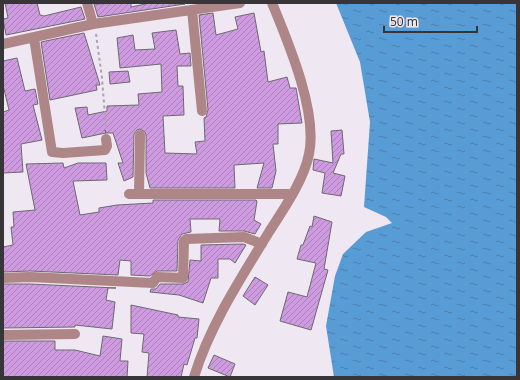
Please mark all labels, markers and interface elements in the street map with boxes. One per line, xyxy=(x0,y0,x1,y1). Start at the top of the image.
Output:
scale bar xyxy=(384,8,477,34)
text: 50 m xyxy=(390,13,418,30)

